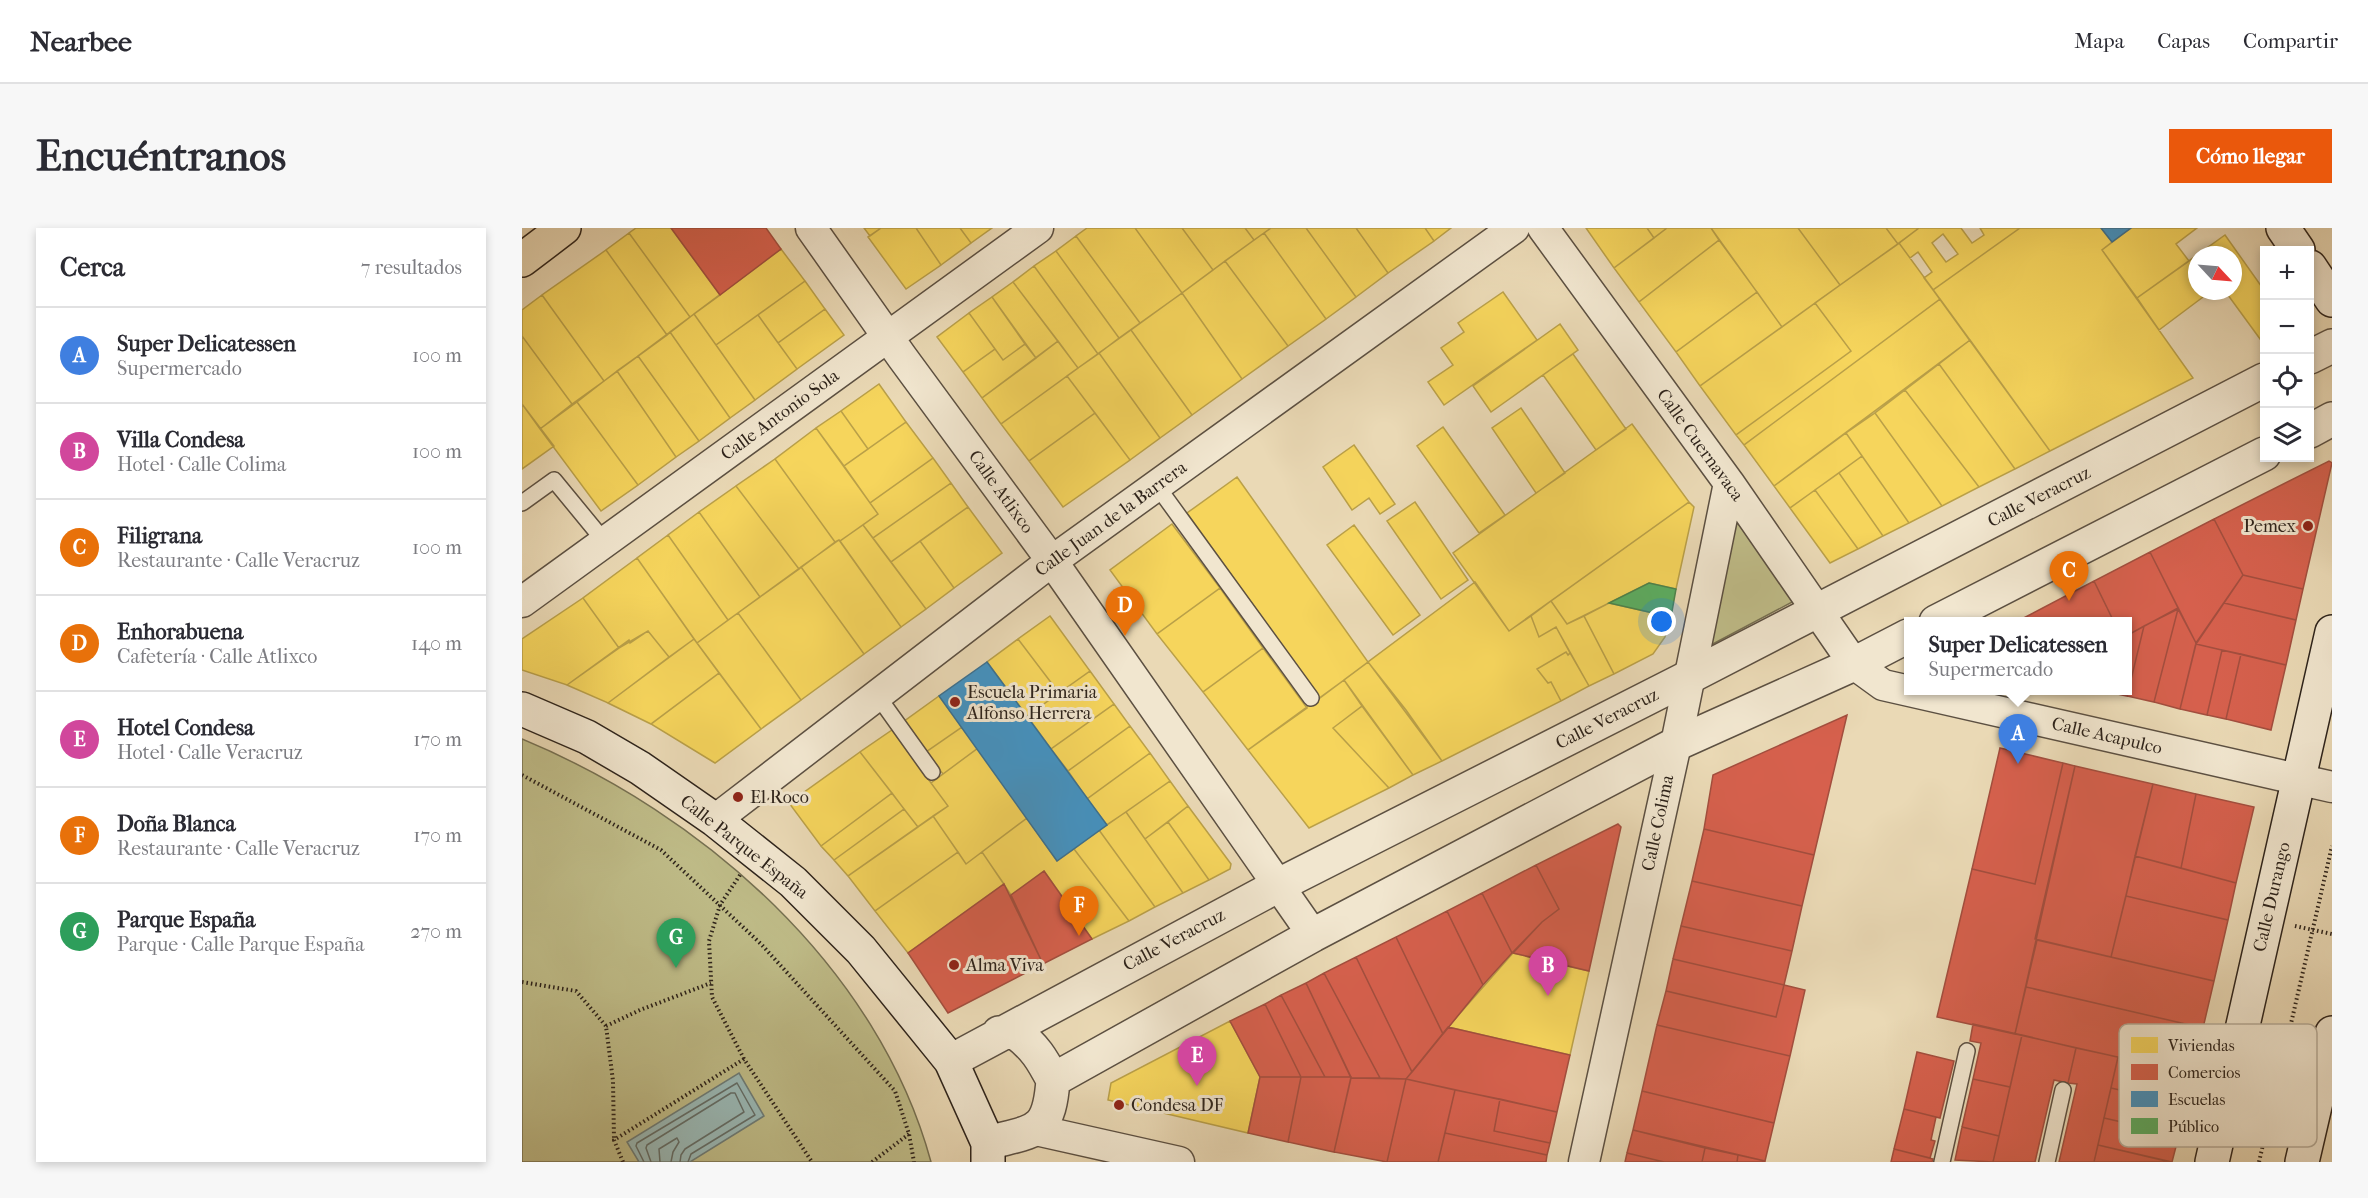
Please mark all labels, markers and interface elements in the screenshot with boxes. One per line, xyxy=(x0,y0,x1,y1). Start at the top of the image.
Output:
text: Nearbee xyxy=(30,25,132,58)
text: Mapa xyxy=(2074,29,2124,53)
text: Capas xyxy=(2157,29,2210,53)
text: Compartir xyxy=(2243,29,2338,53)
button: Cómo llegar xyxy=(2169,129,2332,183)
text: Encuéntranos xyxy=(36,132,286,181)
north arrow xyxy=(2188,246,2242,300)
map controls xyxy=(2260,246,2314,462)
button: + xyxy=(2260,246,2314,300)
text: Cerca xyxy=(60,252,125,283)
text: 7 resultados xyxy=(361,256,462,279)
button: − xyxy=(2260,300,2314,354)
text: Super Delicatessen xyxy=(117,331,296,357)
text: A xyxy=(73,344,86,367)
text: 100 m xyxy=(412,344,462,367)
button: locate xyxy=(2260,354,2314,408)
text: Supermercado xyxy=(117,357,242,380)
street label: Calle Antonio Sola xyxy=(717,365,844,465)
street label: Calle Cuernavaca xyxy=(1652,385,1748,506)
button: layers xyxy=(2260,408,2314,462)
text: Villa Condesa xyxy=(117,427,245,453)
text: B xyxy=(73,440,86,463)
text: 100 m xyxy=(412,440,462,463)
street label: Calle Atlixco xyxy=(964,446,1038,538)
text: Hotel · Calle Colima xyxy=(117,453,286,476)
street label: Calle Juan de la Barrera xyxy=(1031,457,1191,581)
street label: Calle Veracruz xyxy=(1984,462,2094,532)
place label: Pemex xyxy=(2244,516,2297,537)
marker: Pemex xyxy=(2301,519,2315,533)
text: Filigrana xyxy=(117,523,202,549)
text: C xyxy=(73,536,86,559)
text: 100 m xyxy=(412,536,462,559)
text: Restaurante · Calle Veracruz xyxy=(117,549,360,572)
pin: C xyxy=(2050,552,2088,601)
pin: D xyxy=(1106,586,1144,636)
your location xyxy=(1647,607,1676,636)
popup xyxy=(1904,617,2132,695)
text: Enhorabuena xyxy=(117,619,244,645)
text: D xyxy=(72,632,87,655)
text: 140 m xyxy=(411,632,462,655)
text: Super Delicatessen xyxy=(1928,632,2108,658)
text: Cafetería · Calle Atlixco xyxy=(117,645,317,668)
text: Supermercado xyxy=(1928,658,2053,681)
place label: Escuela Primaria Alfonso Herrera xyxy=(966,682,1098,724)
street label: Calle Veracruz xyxy=(1552,684,1662,754)
marker: Escuela Primaria Alfonso Herrera xyxy=(948,695,962,709)
street label: Calle Acapulco xyxy=(2050,713,2164,759)
pin: A xyxy=(1998,714,2038,764)
text: Hotel Condesa xyxy=(117,715,254,741)
text: E xyxy=(73,728,86,751)
text: 170 m xyxy=(413,728,462,751)
text: Hotel · Calle Veracruz xyxy=(117,741,303,764)
street label: Calle Colima xyxy=(1638,772,1679,873)
place label: El Roco xyxy=(750,787,809,808)
marker: El Roco xyxy=(731,790,745,804)
street label: Calle Parque España xyxy=(676,791,813,904)
text: Doña Blanca xyxy=(117,811,236,837)
text: F xyxy=(74,824,85,847)
text: 170 m xyxy=(413,824,462,847)
text: Restaurante · Calle Veracruz xyxy=(117,837,360,860)
street label: Calle Durango xyxy=(2249,840,2295,954)
pin: F xyxy=(1060,886,1098,936)
street label: Calle Veracruz xyxy=(1119,904,1229,976)
text: Parque España xyxy=(117,907,255,933)
pin: G xyxy=(656,918,696,968)
text: G xyxy=(72,920,87,943)
text: 270 m xyxy=(410,920,462,943)
text: Parque · Calle Parque España xyxy=(117,933,364,956)
pin: B xyxy=(1528,946,1568,996)
place label: Alma Viva xyxy=(965,955,1044,976)
marker: Alma Viva xyxy=(947,958,961,972)
legend xyxy=(2119,1024,2317,1147)
pin: E xyxy=(1178,1036,1216,1086)
text: Viviendas xyxy=(2167,1036,2235,1055)
text: Comercios xyxy=(2168,1063,2240,1082)
text: Escuelas xyxy=(2168,1090,2225,1109)
place label: Condesa DF xyxy=(1131,1095,1224,1116)
marker: Condesa DF xyxy=(1112,1098,1126,1112)
text: Público xyxy=(2168,1117,2219,1136)

